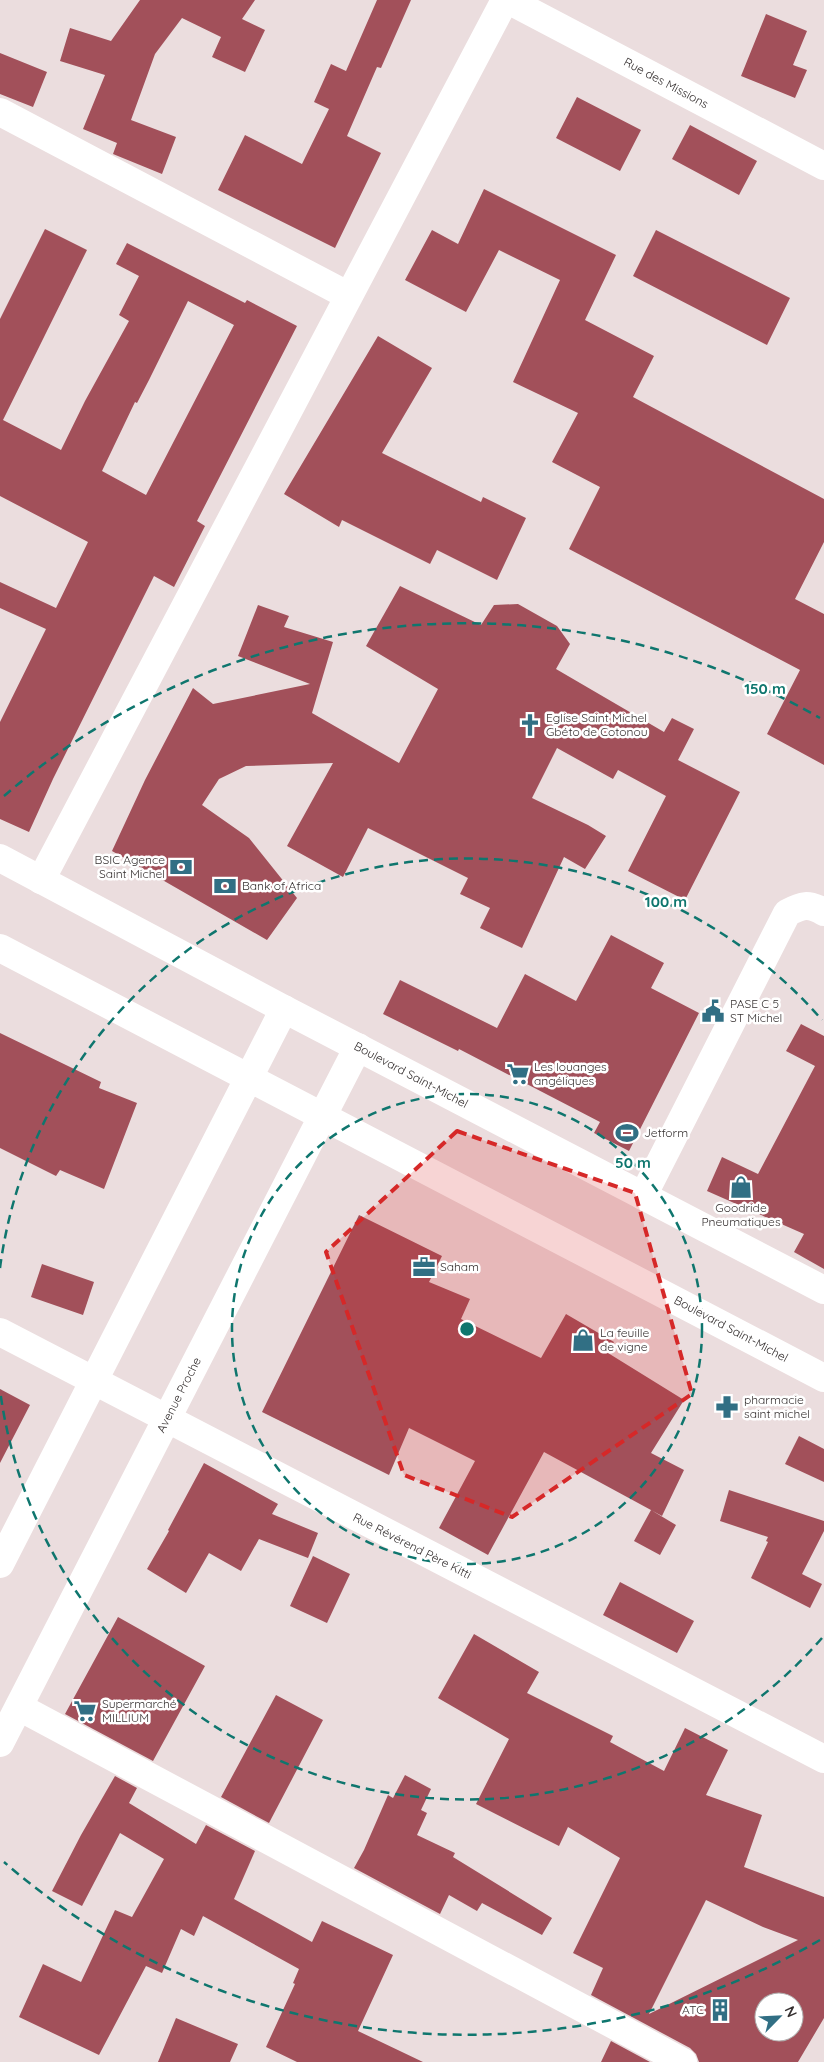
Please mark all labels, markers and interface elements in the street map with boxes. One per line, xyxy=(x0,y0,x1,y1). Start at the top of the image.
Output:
street label: Rue des Missions xyxy=(621,54,712,111)
text: 150 m xyxy=(744,679,786,698)
place label: Eglise Saint Michel Gbéto de Cotonou xyxy=(546,710,648,739)
church icon: Eglise Saint Michel Gbéto de Cotonou xyxy=(517,712,543,738)
place label: BSIC Agence Saint Michel xyxy=(95,852,165,881)
bank icon: BSIC Agence Saint Michel xyxy=(168,854,194,880)
bank icon: Bank of Africa xyxy=(212,873,238,899)
place label: Bank of Africa xyxy=(242,878,321,893)
text: 100 m xyxy=(645,892,687,911)
place label: PASE C 5 ST Michel xyxy=(730,996,782,1025)
public building icon: PASE C 5 ST Michel xyxy=(700,998,726,1024)
street label: Boulevard Saint-Michel xyxy=(352,1038,471,1111)
place label: Les louanges angéliques xyxy=(534,1059,607,1088)
supermarket icon: Les louanges angéliques xyxy=(505,1061,531,1087)
sports icon: Jetform xyxy=(614,1120,640,1146)
place label: Jetform xyxy=(644,1125,688,1140)
text: 50 m xyxy=(615,1153,651,1172)
shop icon: Goodride Pneumatiques xyxy=(728,1174,754,1200)
place label: Goodride Pneumatiques xyxy=(701,1200,781,1229)
office icon: Saham xyxy=(411,1254,437,1280)
place label: Saham xyxy=(440,1259,479,1274)
street label: Boulevard Saint-Michel xyxy=(672,1292,791,1365)
centre of rings xyxy=(458,1320,476,1338)
place label: La feuille de vigne xyxy=(600,1325,649,1354)
shop icon: La feuille de vigne xyxy=(570,1327,596,1353)
street label: Avenue Proche xyxy=(153,1354,204,1435)
place label: pharmacie saint michel xyxy=(744,1392,810,1421)
pharmacy icon: pharmacie saint michel xyxy=(714,1394,740,1420)
street label: Rue Révérend Père Kitti xyxy=(351,1509,474,1582)
place label: Supermarché MILLIUM xyxy=(102,1696,177,1725)
supermarket icon: Supermarché MILLIUM xyxy=(72,1698,98,1724)
north arrow xyxy=(754,1992,804,2042)
building icon: ATC xyxy=(707,1997,733,2023)
place label: ATC xyxy=(682,2002,704,2017)
text: N xyxy=(781,2003,801,2020)

